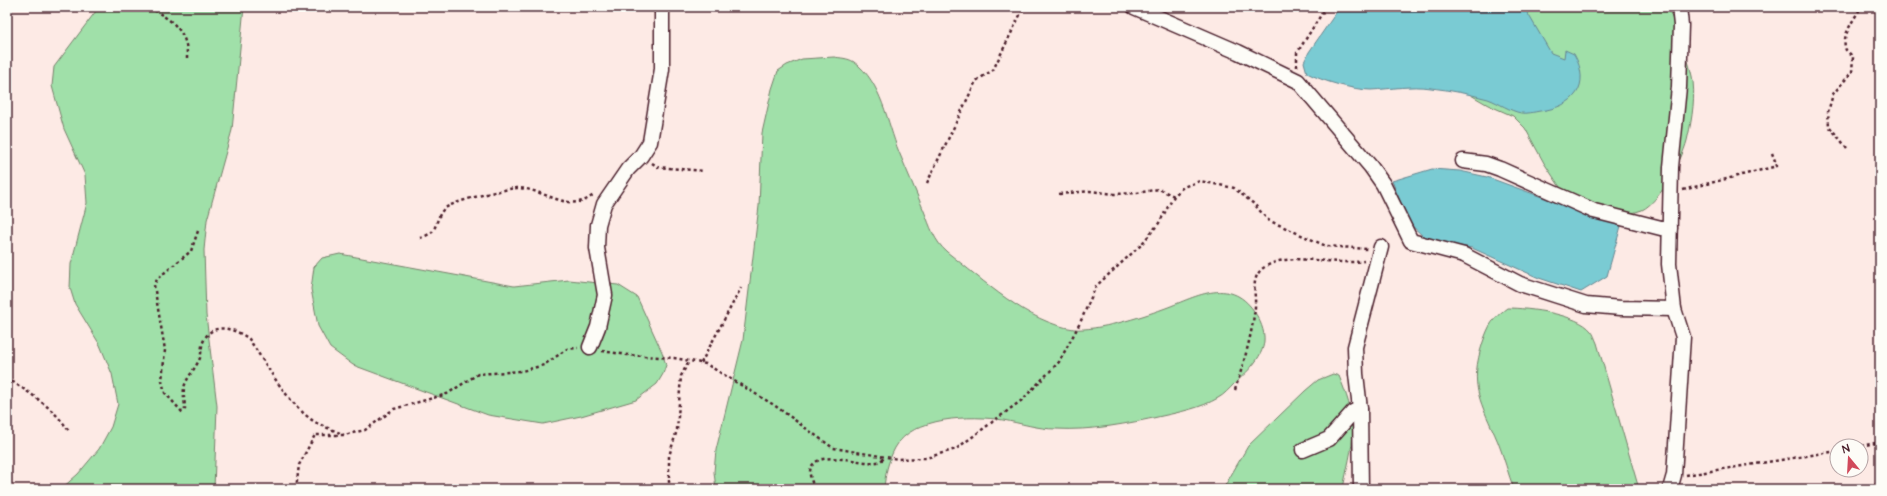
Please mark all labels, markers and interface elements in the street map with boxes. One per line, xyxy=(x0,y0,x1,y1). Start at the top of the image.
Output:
north arrow xyxy=(1829,438,1869,478)
text: N xyxy=(1840,441,1852,457)

